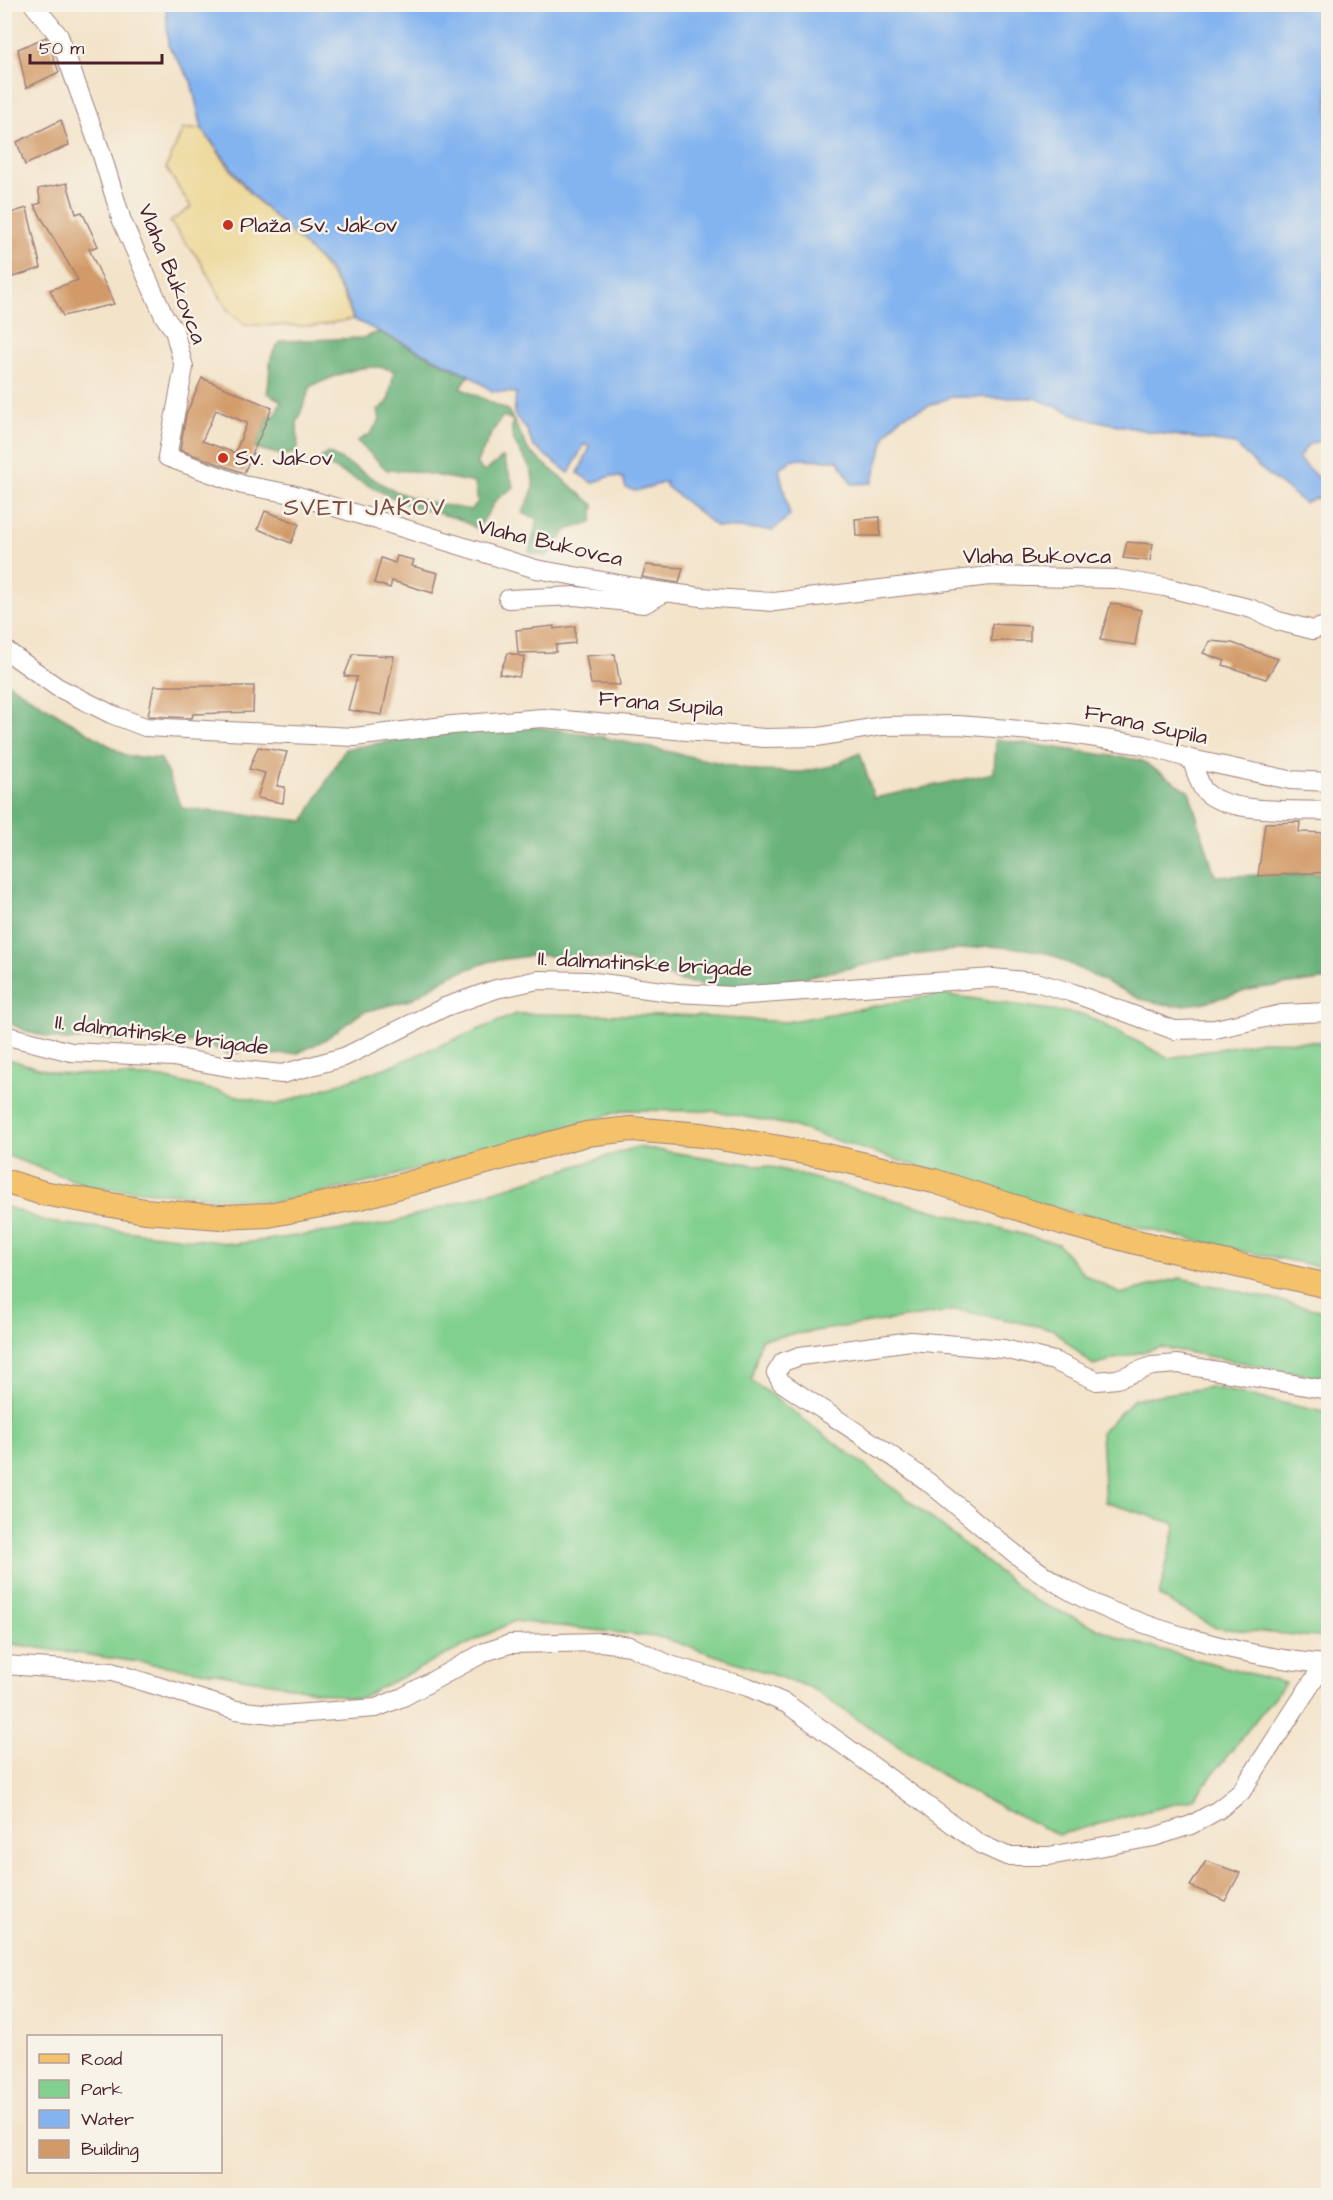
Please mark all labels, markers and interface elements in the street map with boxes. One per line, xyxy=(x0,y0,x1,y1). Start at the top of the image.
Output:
scale bar xyxy=(30,27,162,65)
text: 50 m xyxy=(39,36,84,61)
street label: Vlaha Bukovca xyxy=(130,199,214,349)
place label: Plaža Sv. Jakov xyxy=(240,210,398,241)
marker: Plaža Sv. Jakov xyxy=(221,218,235,232)
place label: Sv. Jakov xyxy=(235,443,333,474)
marker: Sv. Jakov xyxy=(216,451,230,465)
district label: SVETI JAKOV xyxy=(283,491,447,525)
street label: Vlaha Bukovca xyxy=(474,511,626,575)
street label: Vlaha Bukovca xyxy=(963,541,1111,572)
street label: Frana Supila xyxy=(597,683,725,725)
street label: Frana Supila xyxy=(1082,697,1210,753)
street label: II. dalmatinske brigade xyxy=(537,943,753,986)
street label: II. dalmatinske brigade xyxy=(53,1007,271,1064)
legend xyxy=(27,2035,222,2173)
text: Road xyxy=(81,2047,122,2072)
text: Park xyxy=(81,2077,123,2102)
text: Water xyxy=(81,2107,134,2132)
text: Building xyxy=(81,2137,139,2163)

